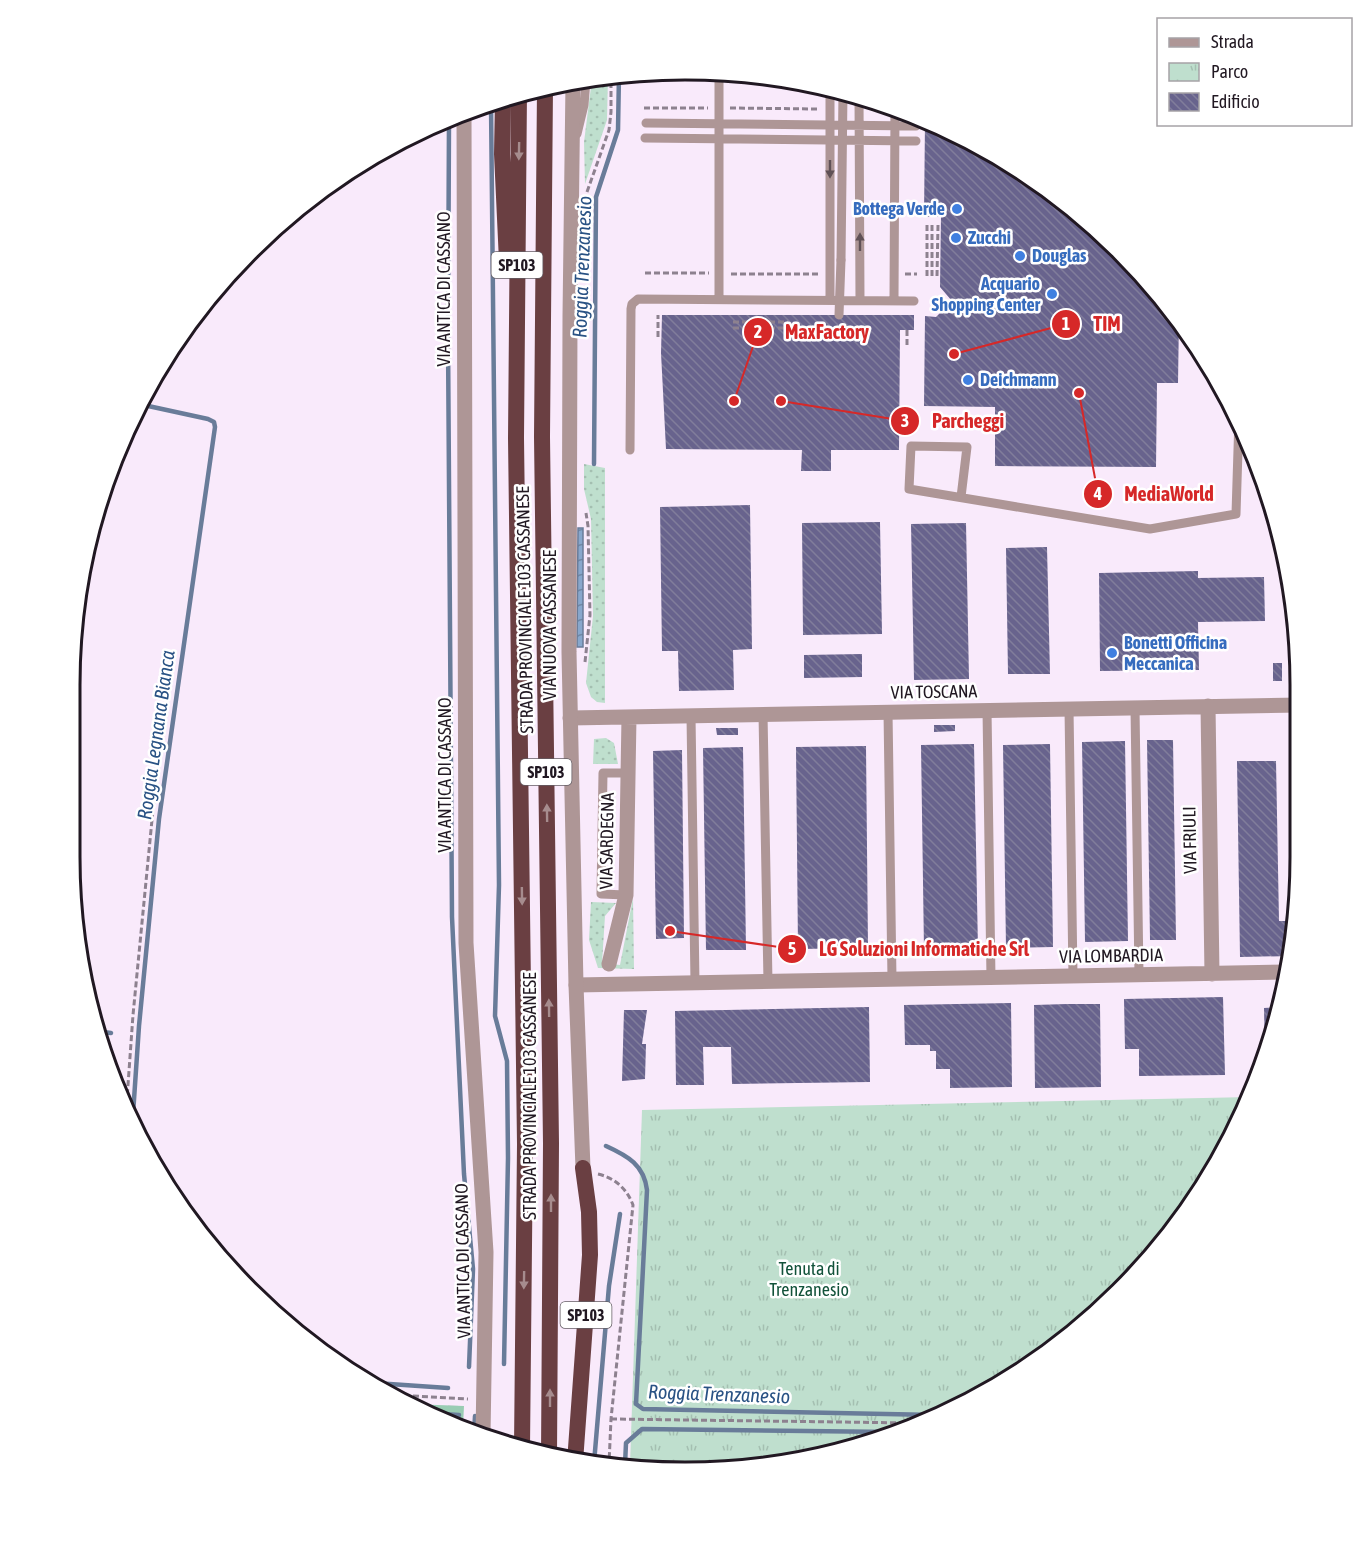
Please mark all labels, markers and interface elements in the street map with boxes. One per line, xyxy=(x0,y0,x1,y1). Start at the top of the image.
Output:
legend xyxy=(1157,18,1352,126)
text: Strada xyxy=(1211,31,1254,52)
text: Parco xyxy=(1211,61,1248,82)
text: Edificio xyxy=(1211,91,1260,112)
one-way arrow xyxy=(514,141,523,160)
one-way arrow xyxy=(825,159,835,178)
water label: Roggia Trenzanesio xyxy=(568,195,595,338)
place label: Bottega Verde xyxy=(853,198,945,219)
marker: Bottega Verde xyxy=(950,202,964,216)
street label: VIA ANTICA DI CASSANO xyxy=(433,211,454,367)
place label: Zucchi xyxy=(968,227,1011,248)
marker: Zucchi xyxy=(949,231,963,245)
one-way arrow xyxy=(855,232,865,251)
place label: Douglas xyxy=(1032,245,1087,266)
marker: Douglas xyxy=(1013,249,1027,263)
road number: SP103 xyxy=(492,252,542,278)
place label: Acquario Shopping Center xyxy=(932,273,1041,315)
marker: Acquario Shopping Center xyxy=(1045,287,1059,301)
callout: TIM xyxy=(1051,305,1133,343)
text: TIM xyxy=(1093,312,1121,335)
callout: MaxFactory xyxy=(743,313,881,351)
text: 1 xyxy=(1062,313,1070,334)
text: MaxFactory xyxy=(785,320,870,343)
text: 2 xyxy=(754,321,762,342)
place label: Deichmann xyxy=(980,369,1057,390)
marker: Deichmann xyxy=(961,373,975,387)
callout: Parcheggi xyxy=(890,402,1016,440)
text: Parcheggi xyxy=(932,409,1004,432)
text: 3 xyxy=(901,410,909,431)
callout: MediaWorld xyxy=(1083,475,1226,513)
text: MediaWorld xyxy=(1124,482,1214,505)
text: 4 xyxy=(1093,483,1102,504)
street label: STRADA PROVINCIALE 103 CASSANESE xyxy=(512,486,537,734)
street label: VIA NUOVA CASSANESE xyxy=(539,549,560,700)
place label: Bonetti Officina Meccanica xyxy=(1124,632,1227,674)
marker: Bonetti Officina Meccanica xyxy=(1105,646,1119,660)
water label: Roggia Legnana Bianca xyxy=(132,649,179,821)
street label: VIA TOSCANA xyxy=(890,680,978,703)
street label: VIA ANTICA DI CASSANO xyxy=(434,697,455,853)
road number: SP103 xyxy=(520,759,572,785)
street label: VIA SARDEGNA xyxy=(595,792,618,890)
one-way arrow xyxy=(542,803,552,822)
street label: VIA FRIULI xyxy=(1178,806,1201,874)
one-way arrow xyxy=(517,886,527,905)
callout: LG Soluzioni Informatiche Srl xyxy=(777,930,1041,968)
text: LG Soluzioni Informatiche Srl xyxy=(819,937,1030,960)
text: 5 xyxy=(788,938,796,959)
street label: VIA LOMBARDIA xyxy=(1059,944,1163,967)
street label: STRADA PROVINCIALE 103 CASSANESE xyxy=(519,972,540,1220)
one-way arrow xyxy=(545,998,554,1017)
street label: VIA ANTICA DI CASSANO xyxy=(451,1183,474,1339)
one-way arrow xyxy=(546,1193,556,1212)
park label: Tenuta di Trenzanesio xyxy=(769,1258,849,1300)
one-way arrow xyxy=(519,1270,529,1289)
road number: SP103 xyxy=(560,1302,612,1328)
water label: Roggia Trenzanesio xyxy=(648,1380,791,1407)
one-way arrow xyxy=(545,1388,555,1407)

